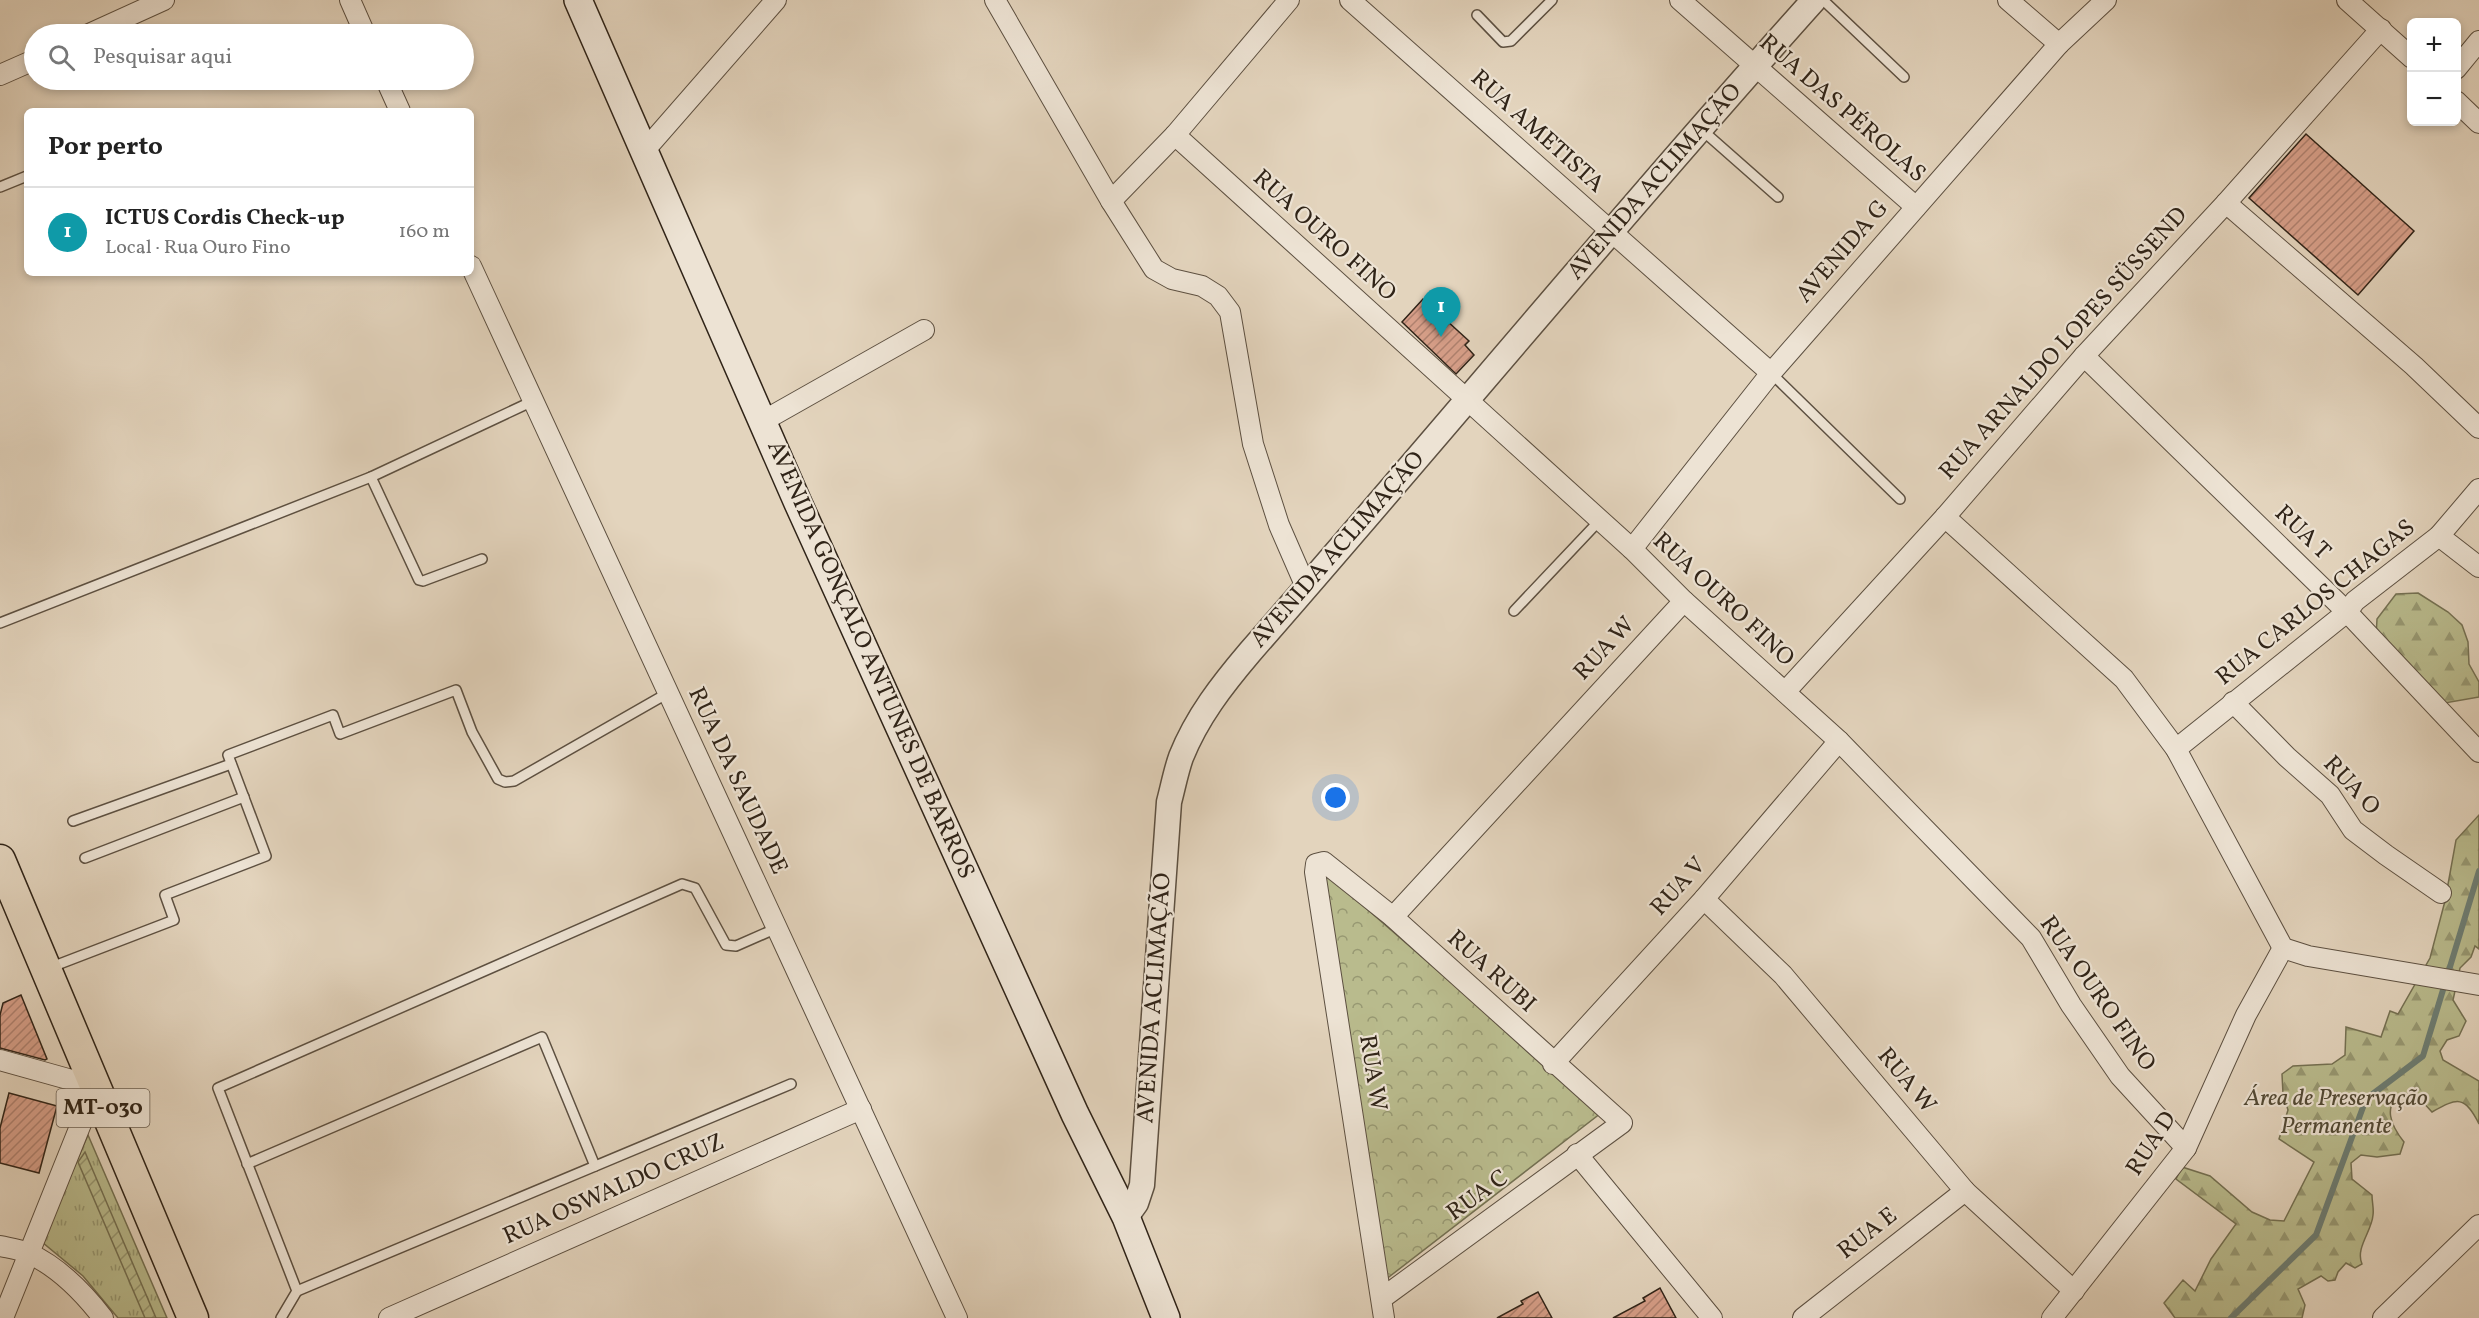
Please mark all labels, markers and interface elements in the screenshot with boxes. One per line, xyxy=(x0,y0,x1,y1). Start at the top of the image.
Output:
map controls xyxy=(2407,18,2461,126)
button: + xyxy=(2407,18,2461,72)
search box xyxy=(24,24,474,90)
street label: RUA DAS PÉROLAS xyxy=(1751,27,1933,191)
icon: search xyxy=(45,41,78,74)
text: Pesquisar aqui xyxy=(93,42,232,73)
street label: RUA AMETISTA xyxy=(1462,62,1612,202)
button: − xyxy=(2407,72,2461,126)
street label: AVENIDA ACLIMAÇÃO xyxy=(1560,76,1750,288)
text: Por perto xyxy=(48,129,163,165)
street label: RUA OURO FINO xyxy=(1245,162,1403,310)
street label: AVENIDA G xyxy=(1789,193,1897,311)
street label: RUA ARNALDO LOPES SÜSSEND xyxy=(1932,200,2196,488)
text: ICTUS Cordis Check-up xyxy=(105,203,345,234)
text: 1 xyxy=(63,218,72,246)
text: 160 m xyxy=(398,218,450,246)
text: Local · Rua Ouro Fino xyxy=(105,234,291,262)
pin: 1 xyxy=(1422,288,1460,337)
street label: AVENIDA GONÇALO ANTUNES DE BARROS xyxy=(758,435,982,885)
street label: AVENIDA ACLIMAÇÃO xyxy=(1243,444,1433,656)
street label: RUA T xyxy=(2266,498,2338,568)
street label: RUA CARLOS CHAGAS xyxy=(2209,512,2423,694)
street label: RUA OURO FINO xyxy=(1644,525,1802,675)
street label: RUA W xyxy=(1566,609,1644,689)
street label: RUA DA SAUDADE xyxy=(679,682,795,880)
street label: RUA O xyxy=(2314,748,2388,824)
your location xyxy=(1321,783,1350,812)
street label: RUA V xyxy=(1643,850,1715,924)
street label: AVENIDA ACLIMAÇÃO xyxy=(1129,872,1181,1124)
street label: RUA OURO FINO xyxy=(2031,909,2163,1079)
street label: RUA RUBI xyxy=(1439,923,1543,1021)
street label: RUA W xyxy=(1349,1032,1395,1114)
street label: RUA W xyxy=(1868,1041,1944,1121)
park label: Área de Preservação Permanente xyxy=(2243,1082,2428,1144)
road number: MT-030 xyxy=(57,1089,150,1127)
street label: RUA D xyxy=(2118,1105,2186,1183)
street label: RUA OSWALDO CRUZ xyxy=(498,1126,730,1254)
street label: RUA C xyxy=(1440,1162,1516,1230)
street label: RUA E xyxy=(1831,1200,1905,1268)

